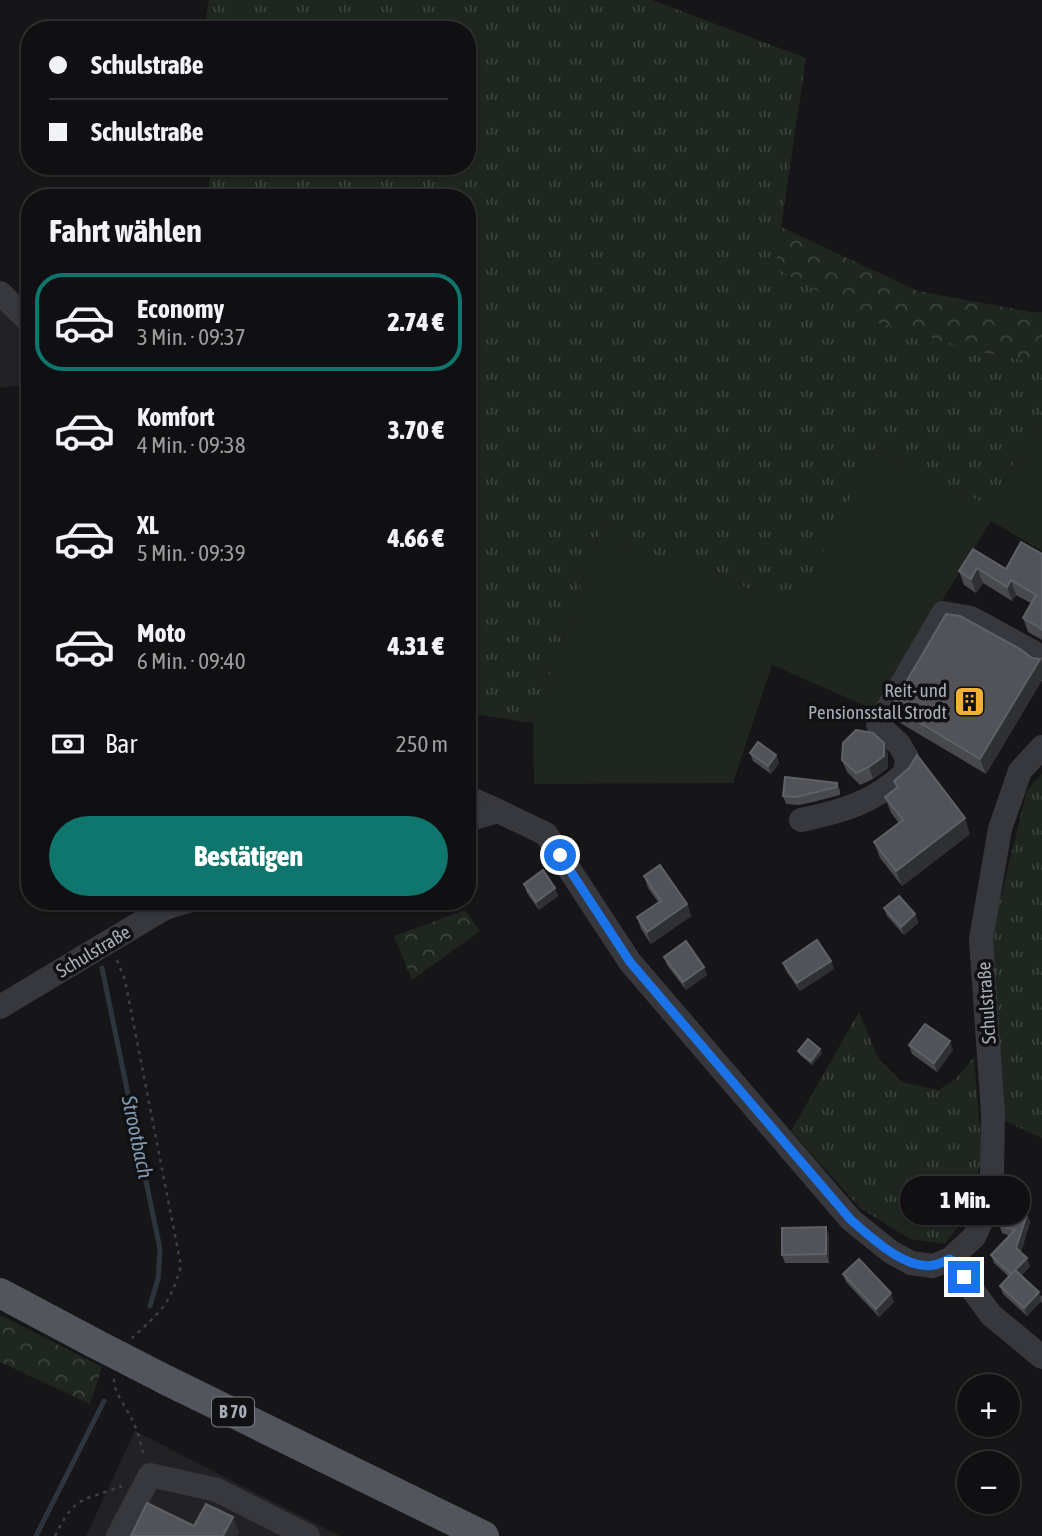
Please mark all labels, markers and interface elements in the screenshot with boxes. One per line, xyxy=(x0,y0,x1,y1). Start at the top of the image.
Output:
text: Schulstraße xyxy=(91,50,204,80)
text: Schulstraße xyxy=(91,117,204,147)
text: Fahrt wählen xyxy=(49,212,202,249)
icon: car xyxy=(53,291,116,354)
text: Economy xyxy=(137,294,224,324)
text: 2.74 € xyxy=(387,307,444,337)
text: 3 Min. · 09:37 xyxy=(137,324,245,350)
icon: car xyxy=(53,399,116,462)
text: Komfort xyxy=(137,402,214,432)
text: 3.70 € xyxy=(387,415,444,445)
text: 4 Min. · 09:38 xyxy=(137,432,245,458)
icon: car xyxy=(53,507,116,570)
text: XL xyxy=(137,510,159,540)
text: 4.66 € xyxy=(387,523,444,553)
text: 5 Min. · 09:39 xyxy=(137,540,245,566)
icon: car xyxy=(53,615,116,678)
text: Moto xyxy=(137,618,186,648)
text: 4.31 € xyxy=(387,631,444,661)
text: 6 Min. · 09:40 xyxy=(137,648,245,674)
place label: Reit- und Pensionsstall Strodt xyxy=(808,679,947,723)
building icon: Reit- und Pensionsstall Strodt xyxy=(953,684,987,718)
icon: cash xyxy=(49,725,87,763)
text: Bar xyxy=(105,729,137,759)
text: 250 m xyxy=(396,731,448,757)
button: Bestätigen xyxy=(49,816,448,896)
route start xyxy=(544,839,576,871)
street label: Schulstraße xyxy=(52,920,134,982)
street label: Schulstraße xyxy=(972,961,1000,1045)
water label: Strootbach xyxy=(117,1092,158,1180)
callout: 1 Min. xyxy=(899,1176,1029,1224)
text: 1 Min. xyxy=(940,1187,990,1213)
route end xyxy=(948,1261,980,1293)
map controls xyxy=(957,1374,1020,1514)
button: + xyxy=(957,1374,1020,1437)
road number: B 70 xyxy=(212,1398,254,1427)
button: − xyxy=(957,1451,1020,1514)

